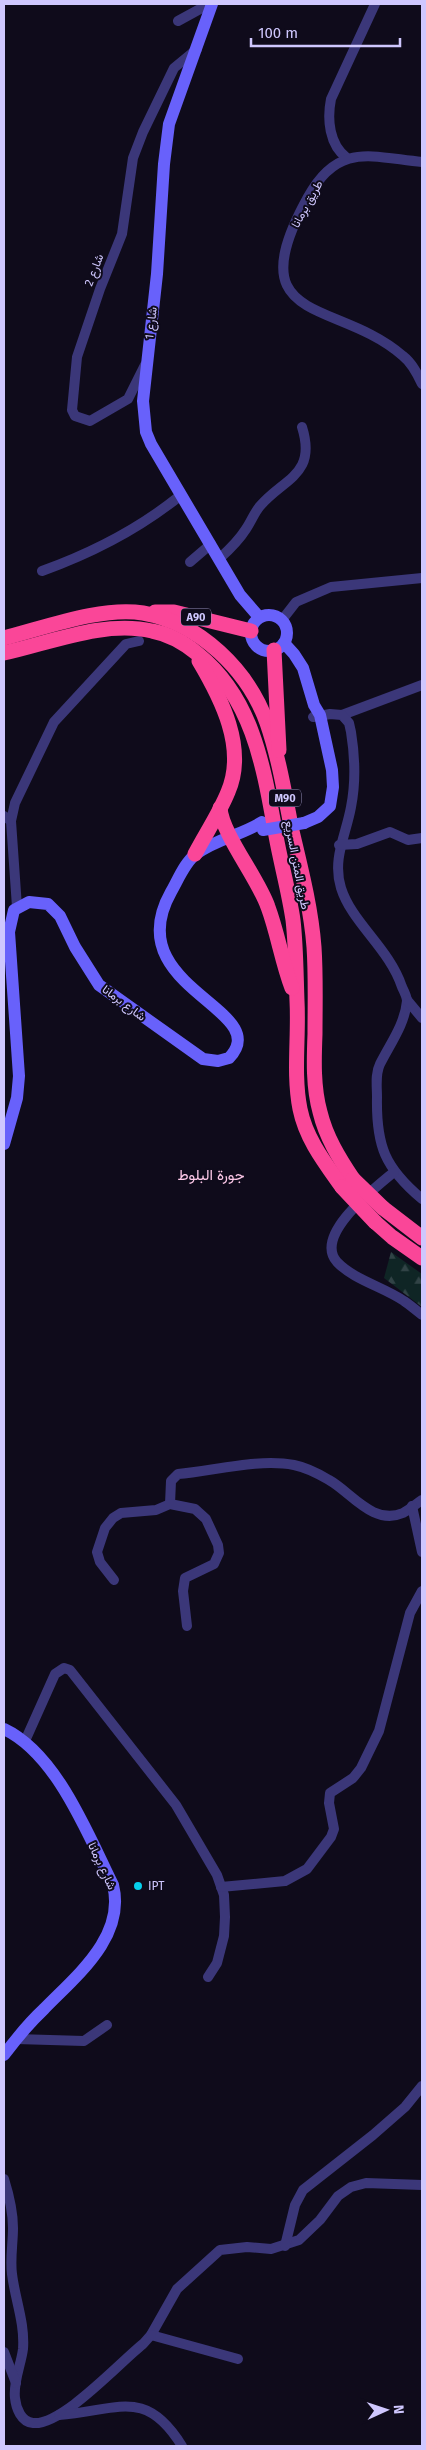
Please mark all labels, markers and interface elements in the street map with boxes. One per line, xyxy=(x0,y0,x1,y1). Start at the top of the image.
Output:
scale bar xyxy=(251,15,400,47)
text: 100 m xyxy=(258,24,298,42)
street label: طريق برمانا xyxy=(288,178,327,231)
street label: شارع 2 xyxy=(82,252,108,289)
street label: شارع 1 xyxy=(142,306,162,340)
road number: A90 xyxy=(181,608,211,626)
road number: M90 xyxy=(269,790,301,806)
street label: طريق المتن السريع xyxy=(280,819,313,911)
street label: شارع برمانا xyxy=(98,982,148,1025)
district label: جورة البلوط xyxy=(177,1166,245,1184)
street label: شارع برمانا xyxy=(83,1840,119,1893)
place label: IPT xyxy=(148,1879,165,1893)
marker: IPT xyxy=(132,1880,144,1892)
north arrow xyxy=(361,2385,411,2435)
text: N xyxy=(390,2404,407,2414)

